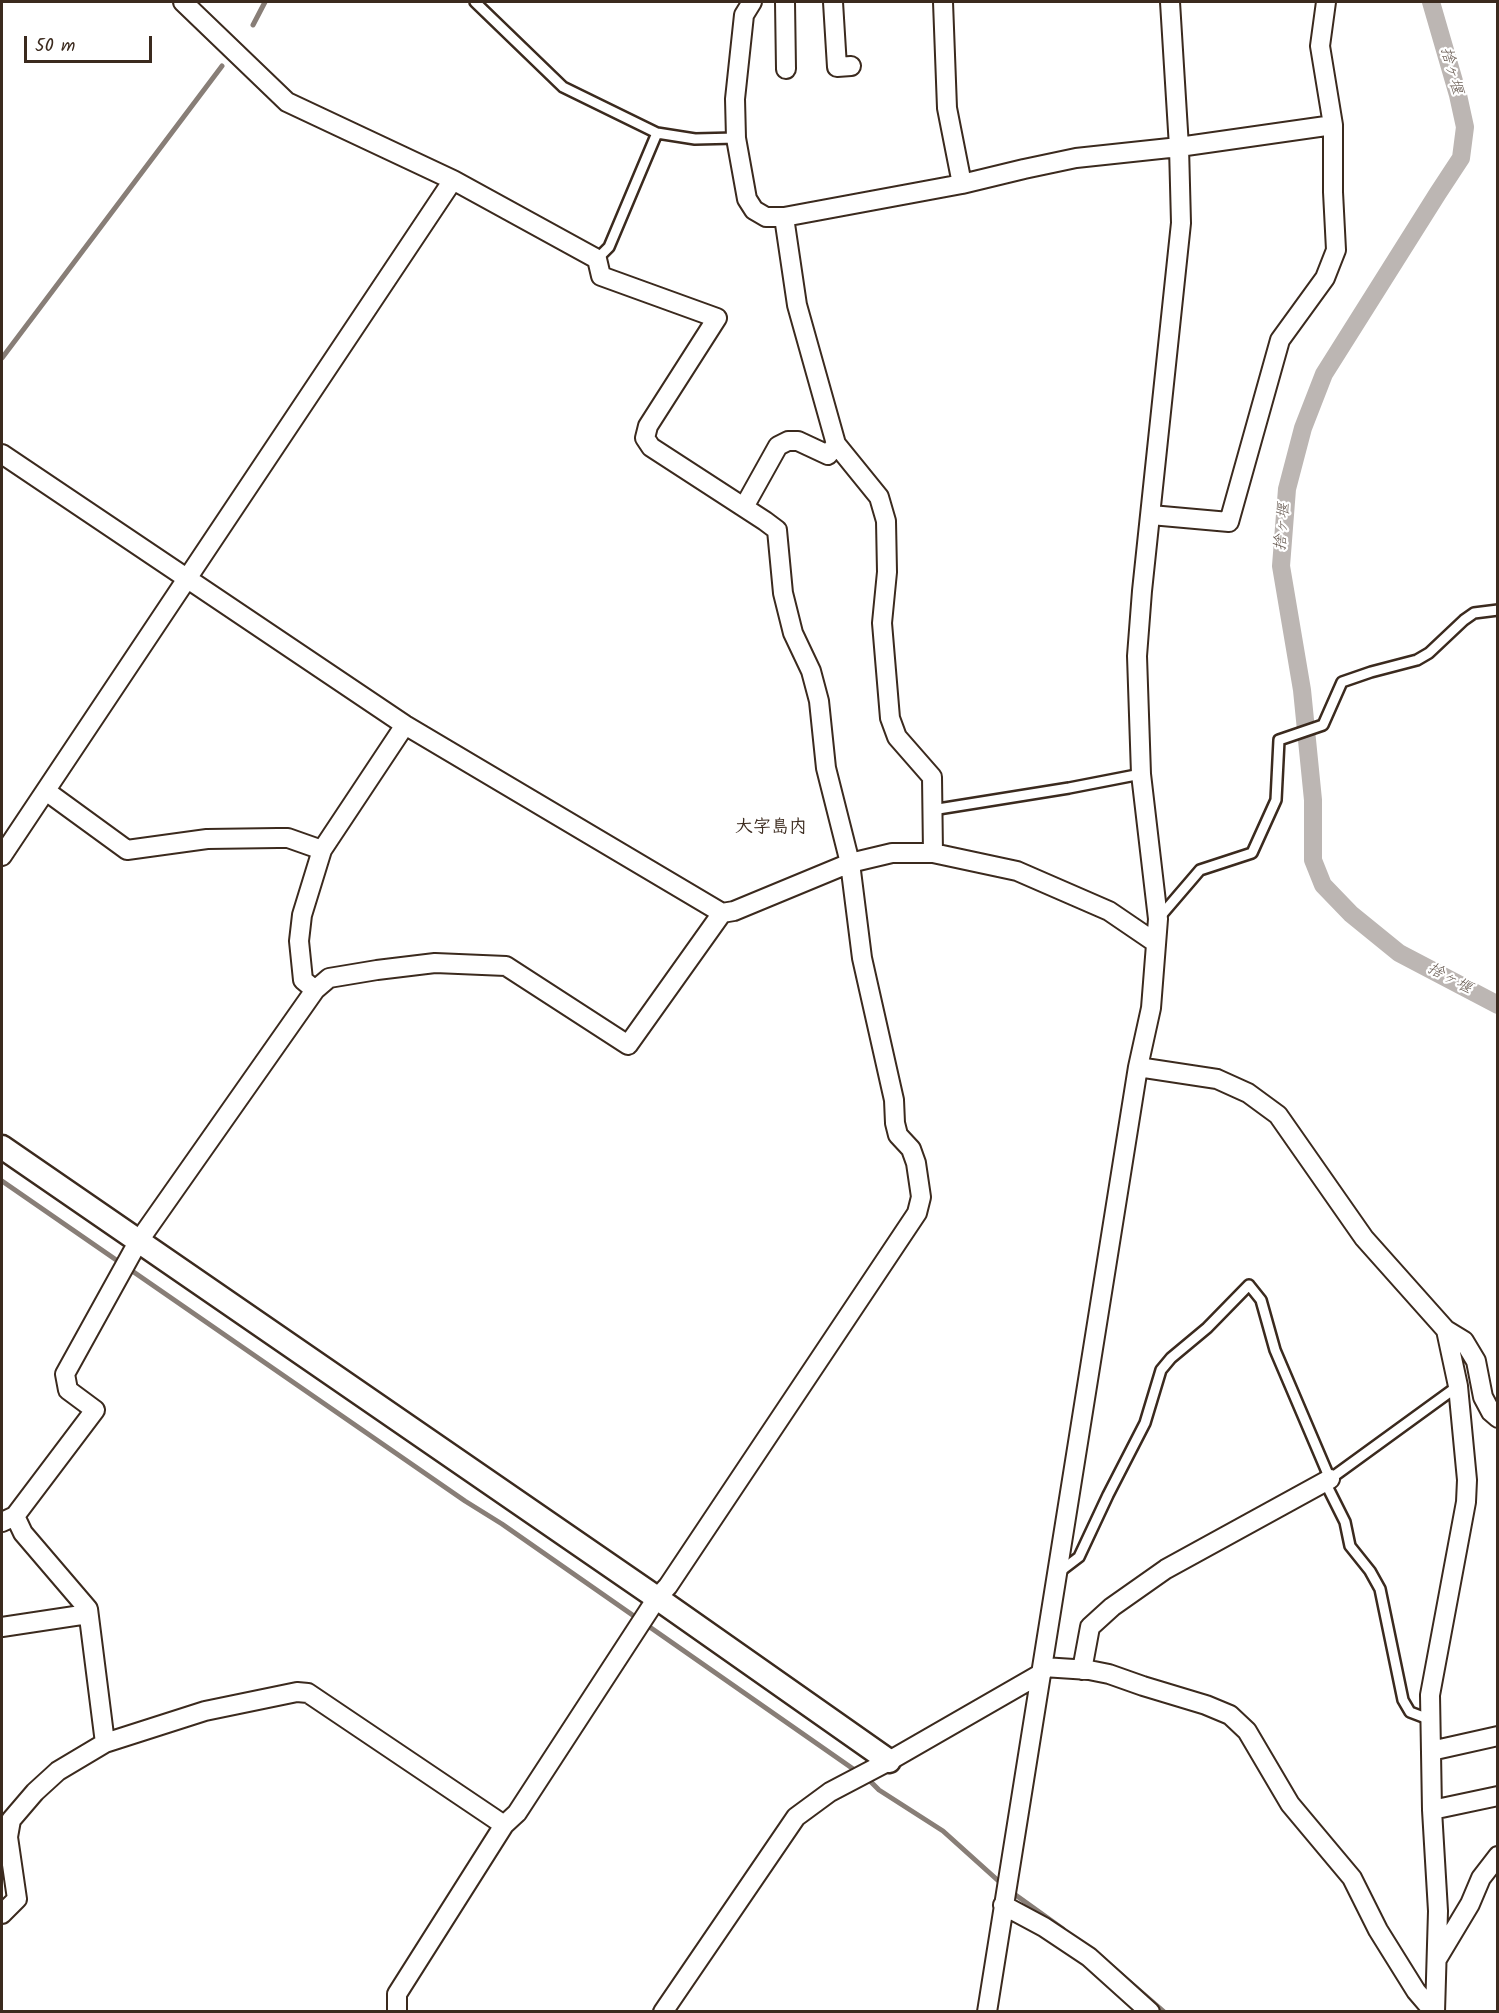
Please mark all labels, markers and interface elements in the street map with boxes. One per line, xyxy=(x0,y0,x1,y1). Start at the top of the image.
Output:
scale bar xyxy=(27,24,154,62)
text: 50 m xyxy=(35,32,75,61)
water label: 捨ヶ堰 xyxy=(1435,45,1465,97)
water label: 捨ヶ堰 xyxy=(1272,502,1296,552)
district label: 大字島内 xyxy=(735,818,807,840)
water label: 捨ヶ堰 xyxy=(1423,960,1475,1000)

